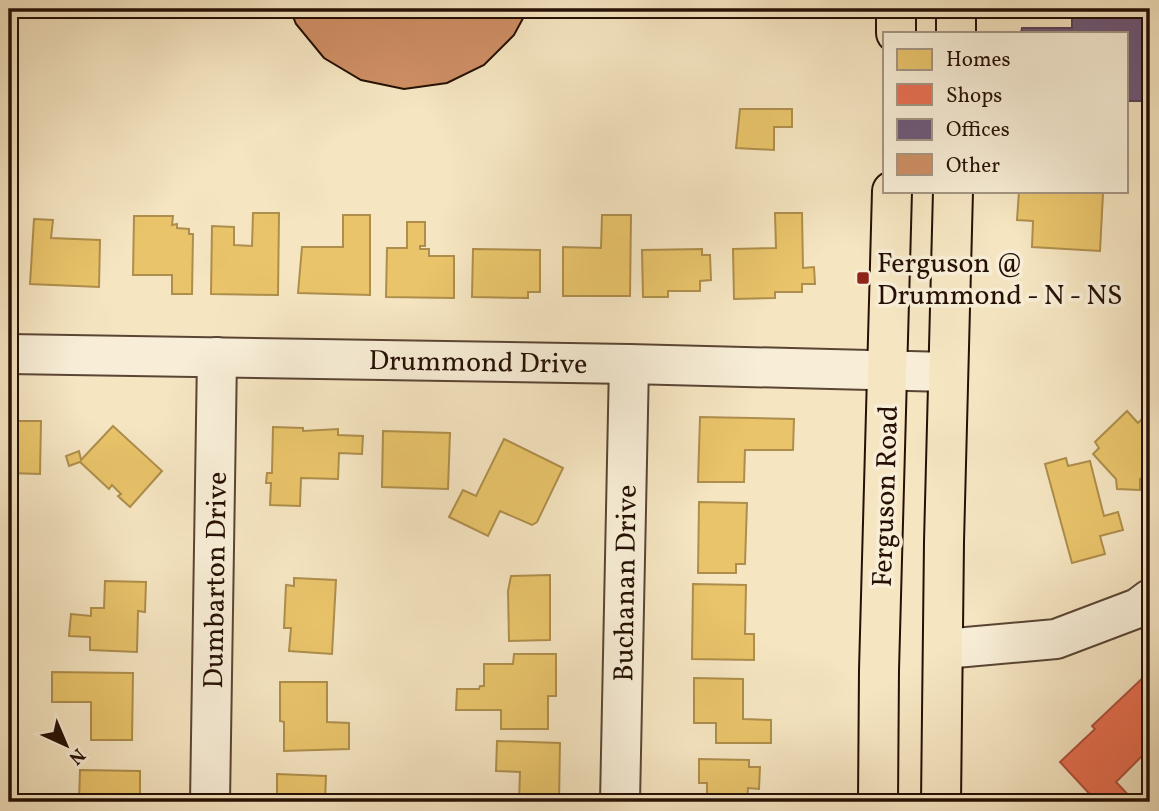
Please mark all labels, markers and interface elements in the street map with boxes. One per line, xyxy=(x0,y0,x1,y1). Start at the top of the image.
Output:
legend xyxy=(883,32,1128,192)
text: Homes xyxy=(946,46,1011,75)
text: Shops xyxy=(946,82,1002,111)
text: Offices xyxy=(946,116,1010,145)
text: Other xyxy=(946,152,1000,181)
place label: Ferguson @ Drummond - N - NS xyxy=(877,245,1123,316)
marker: Ferguson @ Drummond - N - NS xyxy=(855,270,871,286)
street label: Drummond Drive xyxy=(368,342,588,385)
street label: Ferguson Road xyxy=(864,405,909,588)
street label: Dumbarton Drive xyxy=(195,471,238,689)
street label: Buchanan Drive xyxy=(605,484,648,682)
north arrow xyxy=(32,710,102,780)
text: N xyxy=(62,742,90,770)

